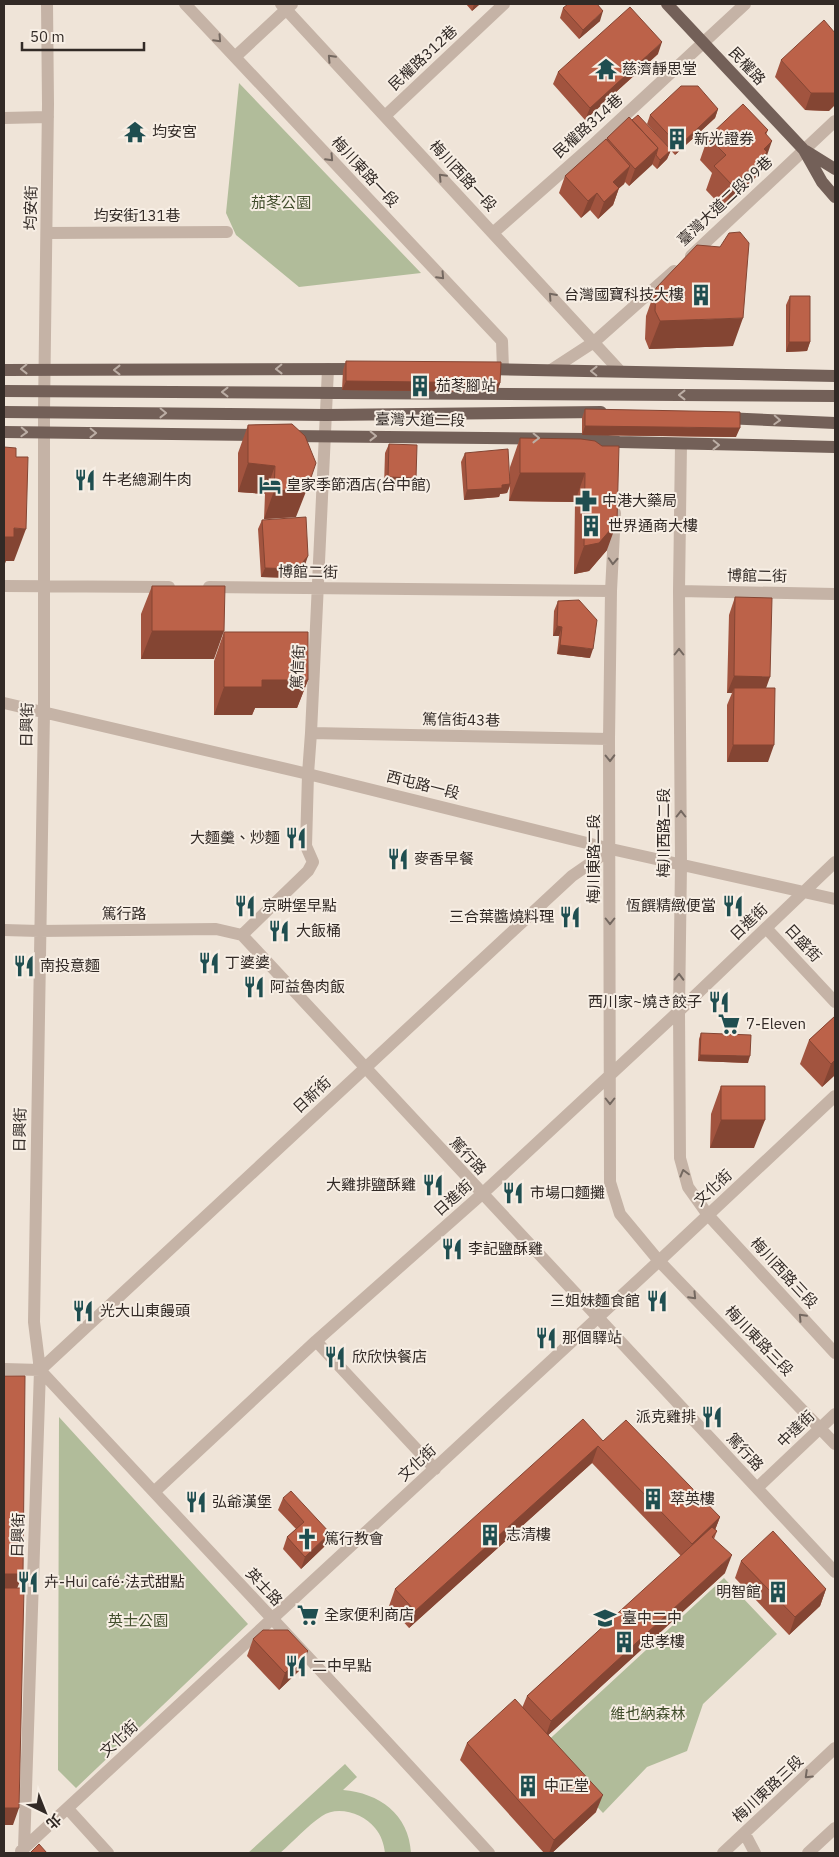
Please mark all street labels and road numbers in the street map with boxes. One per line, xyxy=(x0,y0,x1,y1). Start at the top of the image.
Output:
street label: 民權路312巷 xyxy=(384,21,461,94)
street label: 民權路 xyxy=(725,43,770,89)
street label: 民權路314巷 xyxy=(549,89,626,162)
street label: 梅川東路一段 xyxy=(328,132,403,211)
street label: 梅川西路一段 xyxy=(426,136,501,215)
street label: 臺灣大道二段99巷 xyxy=(673,152,776,250)
street label: 均安街 xyxy=(21,185,40,231)
street label: 均安街131巷 xyxy=(93,206,181,225)
street label: 臺灣大道二段 xyxy=(375,409,465,430)
street label: 博館二街 xyxy=(278,561,338,582)
street label: 博館二街 xyxy=(727,565,787,586)
street label: 篤信街 xyxy=(287,644,308,690)
street label: 日興街 xyxy=(17,702,36,748)
street label: 篤信街43巷 xyxy=(422,709,500,730)
street label: 西屯路一段 xyxy=(384,766,462,803)
street label: 梅川西路二段 xyxy=(654,788,673,878)
street label: 梅川東路二段 xyxy=(584,814,603,904)
street label: 日進街 xyxy=(726,899,771,944)
street label: 篤行路 xyxy=(101,904,147,923)
street label: 日盛街 xyxy=(781,920,826,966)
street label: 日新街 xyxy=(289,1072,335,1117)
street label: 日興街 xyxy=(10,1107,29,1153)
street label: 篤行路 xyxy=(446,1133,491,1179)
street label: 文化街 xyxy=(690,1165,736,1210)
street label: 日進街 xyxy=(430,1176,476,1220)
street label: 梅川西路三段 xyxy=(747,1233,822,1312)
street label: 梅川東路三段 xyxy=(721,1302,797,1380)
street label: 中達街 xyxy=(773,1406,818,1451)
street label: 篤行路 xyxy=(723,1429,768,1475)
street label: 文化街 xyxy=(394,1440,440,1485)
street label: 日興街 xyxy=(7,1512,28,1558)
street label: 英士路 xyxy=(242,1564,287,1610)
street label: 文化街 xyxy=(96,1716,142,1761)
street label: 梅川東路三段 xyxy=(728,1751,807,1826)

